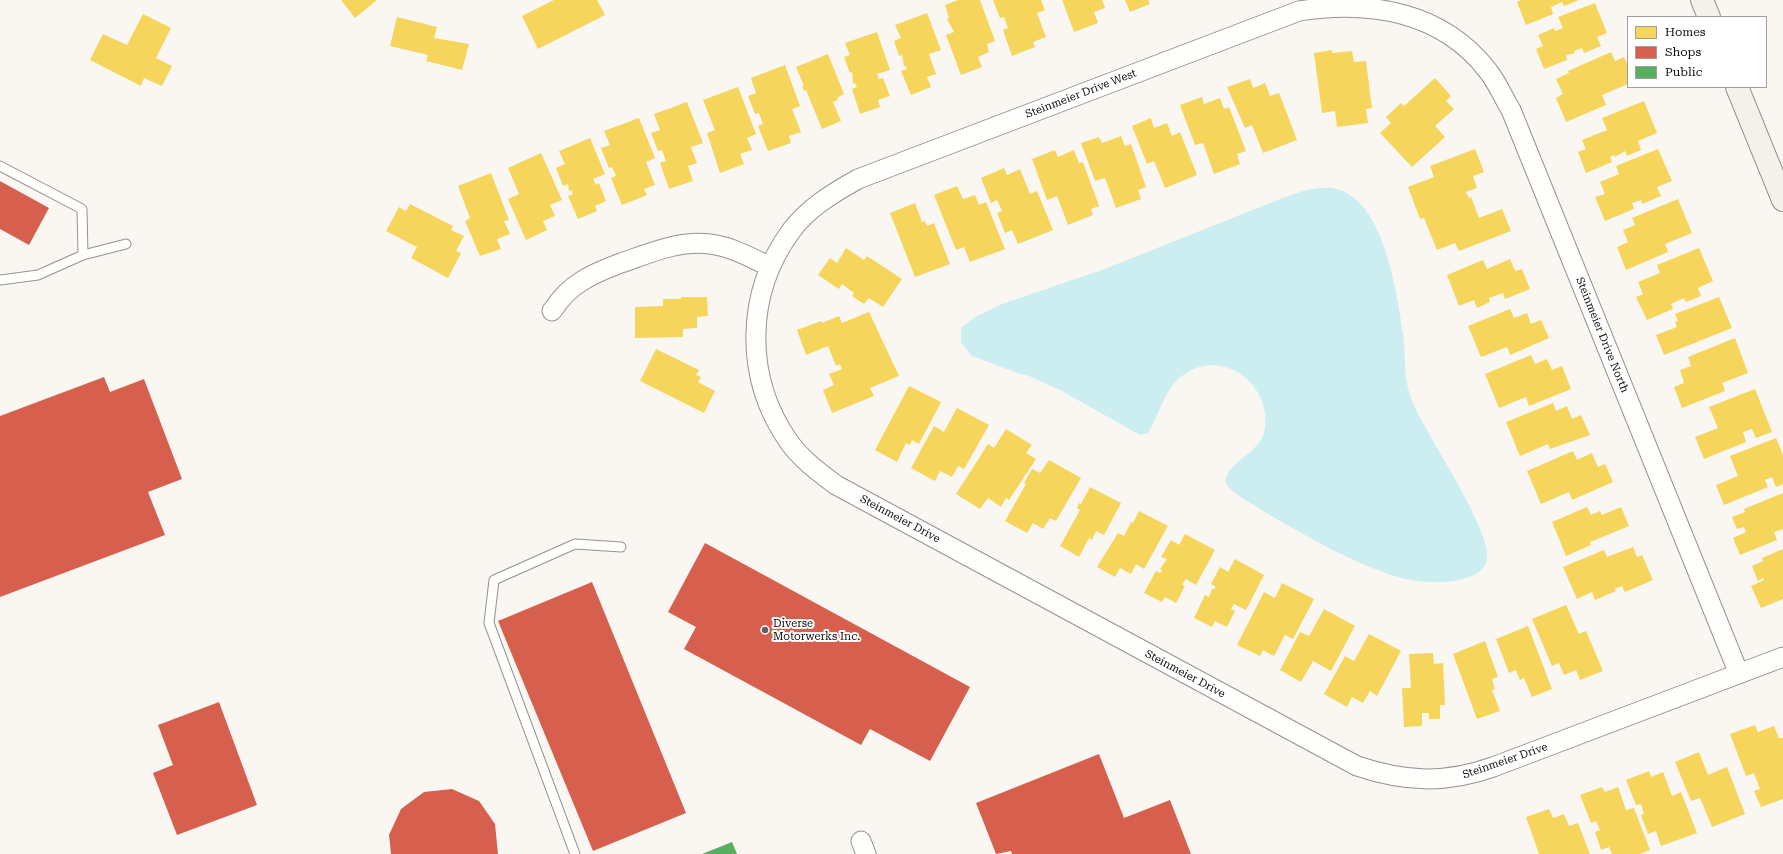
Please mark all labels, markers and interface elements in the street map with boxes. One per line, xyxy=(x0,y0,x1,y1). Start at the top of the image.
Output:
legend xyxy=(1627,16,1767,88)
text: Homes xyxy=(1665,25,1705,39)
text: Shops xyxy=(1665,45,1701,59)
text: Public xyxy=(1665,65,1702,79)
street label: Steinmeier Drive West xyxy=(1024,67,1138,121)
street label: Steinmeier Drive North xyxy=(1573,275,1631,395)
street label: Steinmeier Drive xyxy=(858,492,942,546)
place label: Diverse Motorwerks Inc. xyxy=(773,617,860,643)
marker: Diverse Motorwerks Inc. xyxy=(760,625,770,635)
street label: Steinmeier Drive xyxy=(1143,647,1227,701)
street label: Steinmeier Drive xyxy=(1461,740,1549,782)

